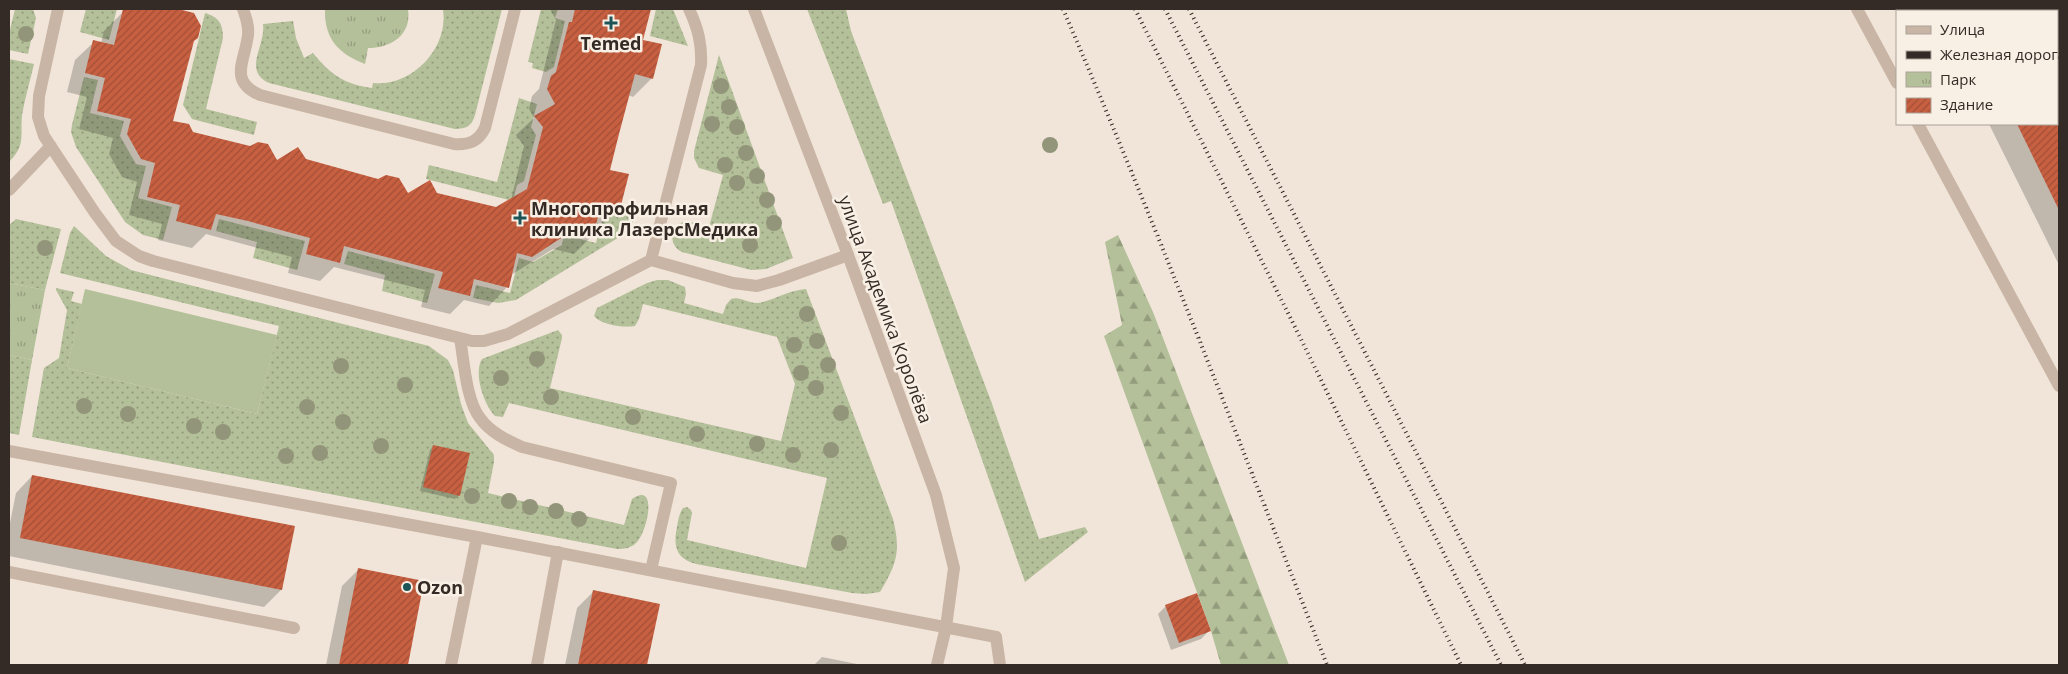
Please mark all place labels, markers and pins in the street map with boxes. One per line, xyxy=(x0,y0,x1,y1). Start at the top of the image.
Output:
marker: Temed xyxy=(604,16,618,30)
place label: Temed xyxy=(581,31,641,55)
place label: Многопрофильная клиника ЛазерсМедика xyxy=(531,196,758,241)
marker: Многопрофильная клиника ЛазерсМедика xyxy=(513,211,527,225)
place label: Ozon xyxy=(417,575,463,599)
marker: Ozon xyxy=(401,581,413,593)

